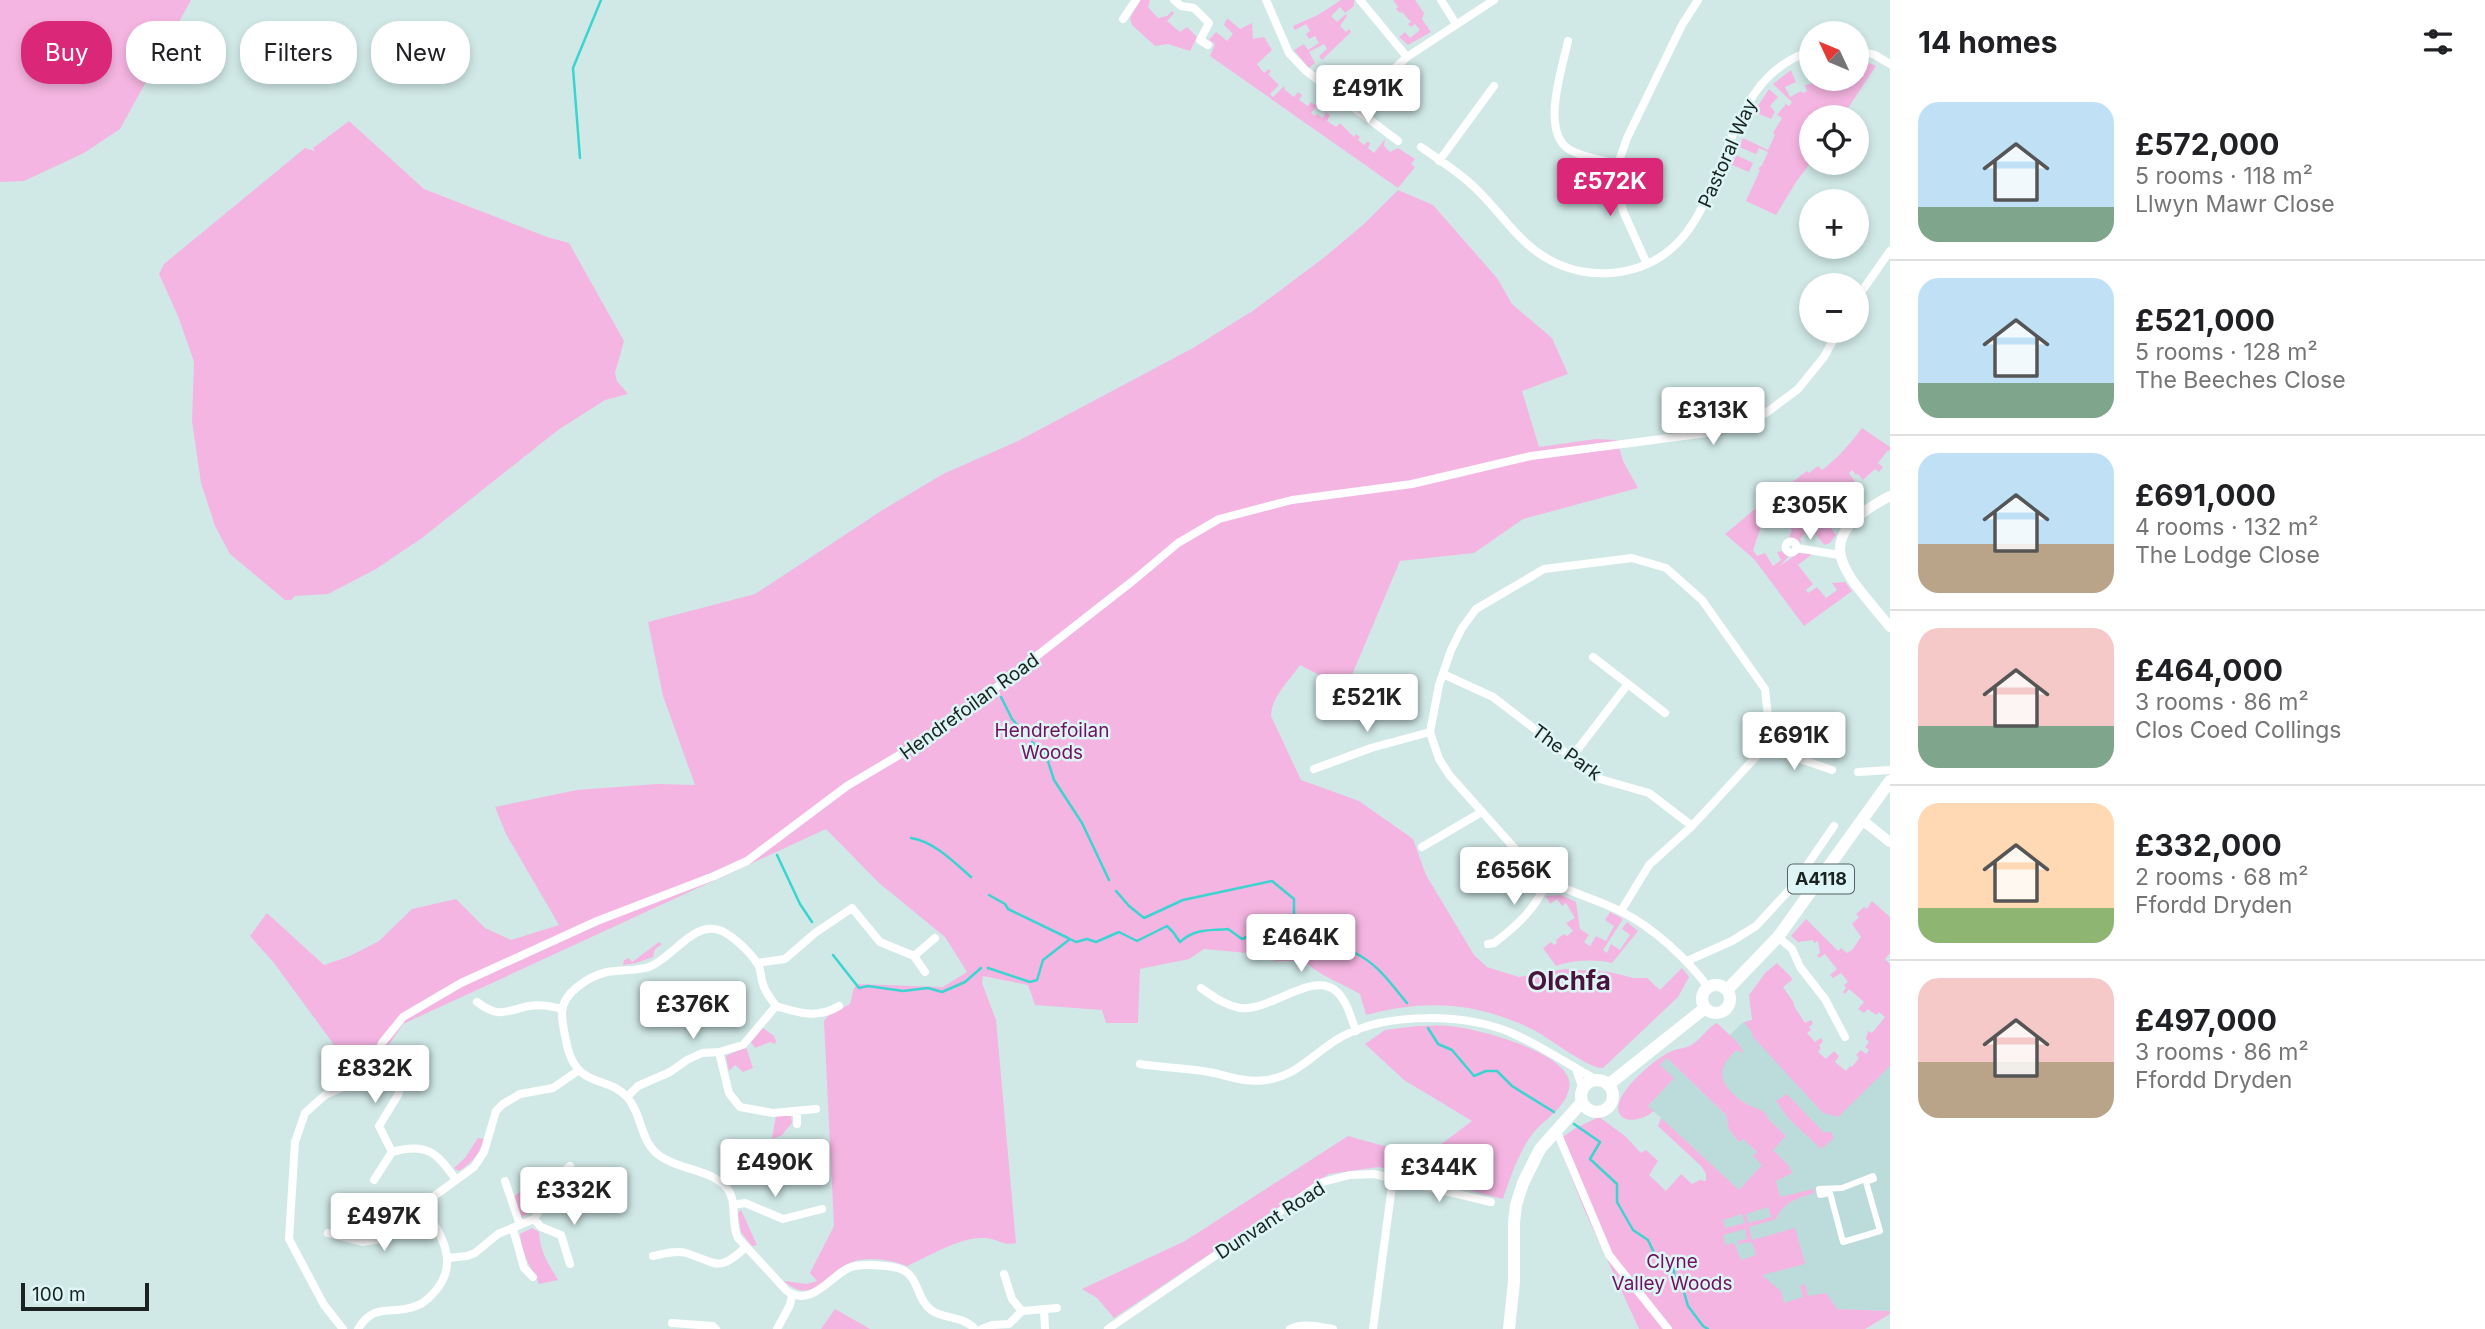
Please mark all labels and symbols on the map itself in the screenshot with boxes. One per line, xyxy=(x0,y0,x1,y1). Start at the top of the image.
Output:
north arrow xyxy=(1799,21,1869,91)
pin: £491K xyxy=(1319,66,1417,125)
street label: Pastoral Way xyxy=(1693,95,1762,211)
pin: £572K xyxy=(1561,158,1659,218)
pin: £313K xyxy=(1664,388,1762,447)
pin: £305K xyxy=(1761,482,1859,542)
street label: Hendrefoilan Road xyxy=(895,648,1043,765)
pin: £521K xyxy=(1318,674,1416,734)
pin: £691K xyxy=(1745,712,1843,772)
park label: Hendrefoilan Woods xyxy=(995,719,1109,764)
street label: The Park xyxy=(1527,719,1607,786)
pin: £656K xyxy=(1465,848,1563,907)
road number: A4118 xyxy=(1788,864,1854,894)
pin: £464K xyxy=(1252,914,1350,974)
district label: Olchfa xyxy=(1527,965,1611,996)
pin: £376K xyxy=(644,982,742,1041)
pin: £832K xyxy=(326,1046,424,1105)
pin: £490K xyxy=(726,1140,824,1199)
pin: £344K xyxy=(1390,1144,1488,1204)
pin: £332K xyxy=(525,1168,623,1227)
street label: Dunvant Road xyxy=(1211,1177,1329,1264)
pin: £497K xyxy=(335,1194,433,1253)
park label: Clyne Valley Woods xyxy=(1612,1250,1732,1295)
scale bar xyxy=(21,1280,149,1312)

